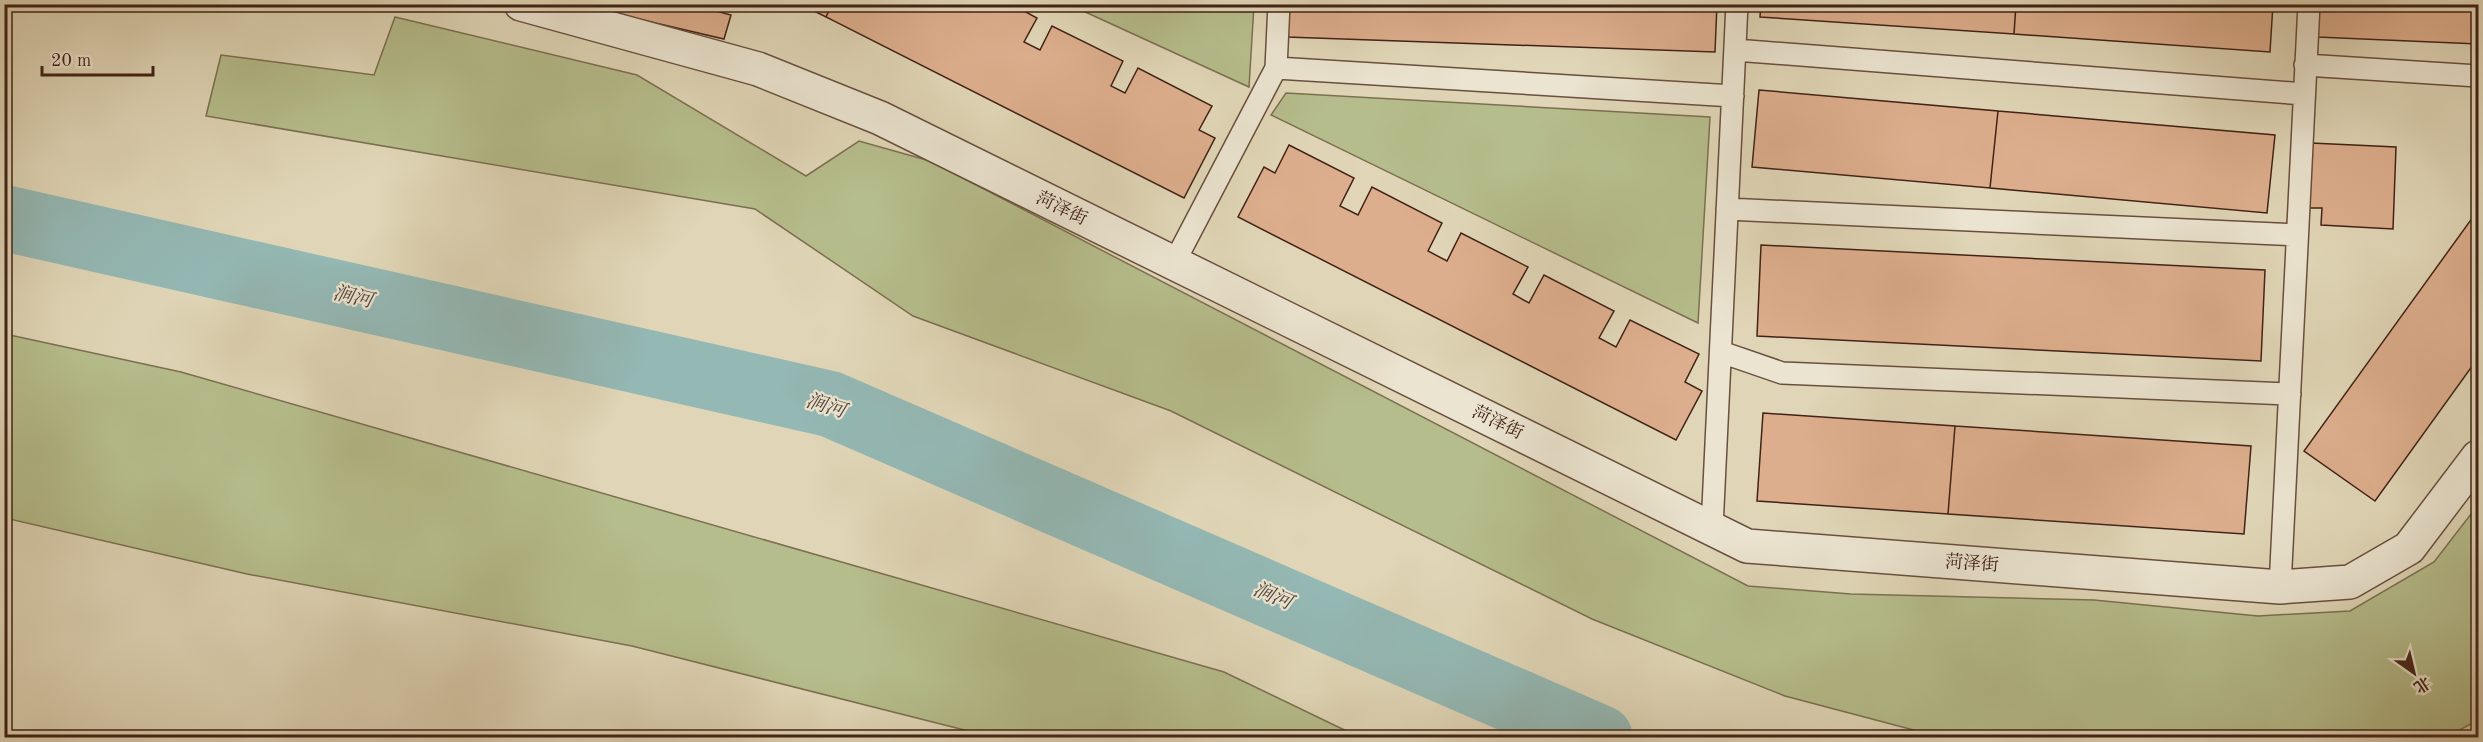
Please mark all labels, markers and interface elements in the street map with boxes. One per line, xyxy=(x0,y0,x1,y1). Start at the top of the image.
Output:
scale bar xyxy=(42,39,153,77)
text: 20 m xyxy=(51,52,91,70)
street label: 菏泽街 xyxy=(1033,188,1090,229)
water label: 涧河 xyxy=(331,282,378,313)
water label: 涧河 xyxy=(803,390,851,423)
street label: 菏泽街 xyxy=(1469,402,1526,443)
street label: 菏泽街 xyxy=(1944,552,2000,575)
water label: 涧河 xyxy=(1250,578,1298,615)
north arrow xyxy=(2384,643,2444,703)
text: 北 xyxy=(2410,673,2434,697)

